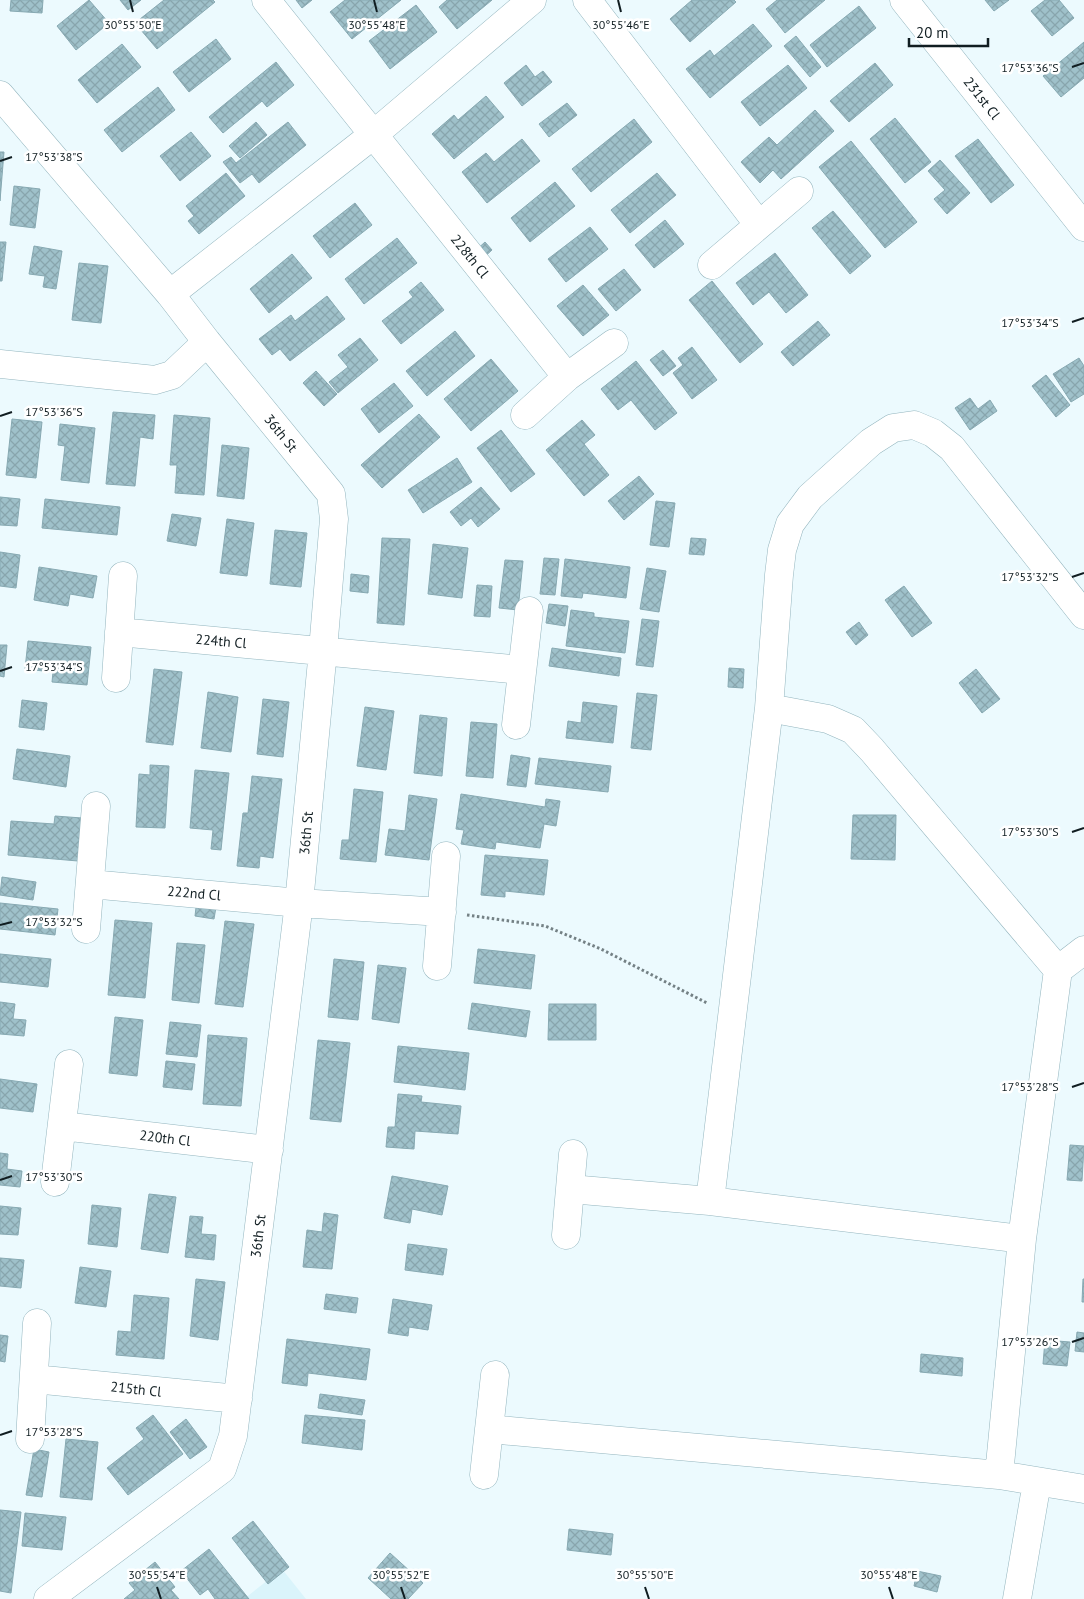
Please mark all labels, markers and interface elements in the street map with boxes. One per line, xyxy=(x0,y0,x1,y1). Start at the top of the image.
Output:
scale bar xyxy=(909,15,988,47)
text: 30°55'50"E xyxy=(104,17,162,32)
text: 30°55'48"E xyxy=(348,17,406,32)
text: 30°55'46"E xyxy=(592,17,650,32)
text: 20 m xyxy=(916,23,949,42)
text: 17°53'36"S xyxy=(1001,60,1059,75)
street label: 231st Cl xyxy=(960,73,1004,123)
text: 17°53'38"S xyxy=(25,149,83,164)
street label: 228th Cl xyxy=(447,230,493,282)
text: 17°53'34"S xyxy=(1001,315,1059,330)
text: 17°53'36"S xyxy=(25,404,83,419)
street label: 36th St xyxy=(260,410,302,456)
text: 17°53'32"S xyxy=(1001,569,1059,584)
street label: 224th Cl xyxy=(195,630,247,652)
text: 17°53'34"S xyxy=(25,659,83,674)
street label: 36th St xyxy=(295,810,317,855)
text: 17°53'30"S xyxy=(1001,824,1059,839)
street label: 222nd Cl xyxy=(166,882,222,904)
text: 17°53'32"S xyxy=(25,914,83,929)
text: 17°53'28"S xyxy=(1001,1079,1059,1094)
street label: 220th Cl xyxy=(139,1126,191,1150)
text: 17°53'30"S xyxy=(25,1169,83,1184)
street label: 36th St xyxy=(246,1213,270,1259)
text: 17°53'26"S xyxy=(1001,1334,1059,1349)
street label: 215th Cl xyxy=(110,1377,162,1401)
text: 17°53'28"S xyxy=(25,1424,83,1439)
text: 30°55'54"E xyxy=(128,1567,186,1582)
text: 30°55'52"E xyxy=(372,1567,430,1582)
text: 30°55'50"E xyxy=(616,1567,674,1582)
text: 30°55'48"E xyxy=(860,1567,918,1582)

